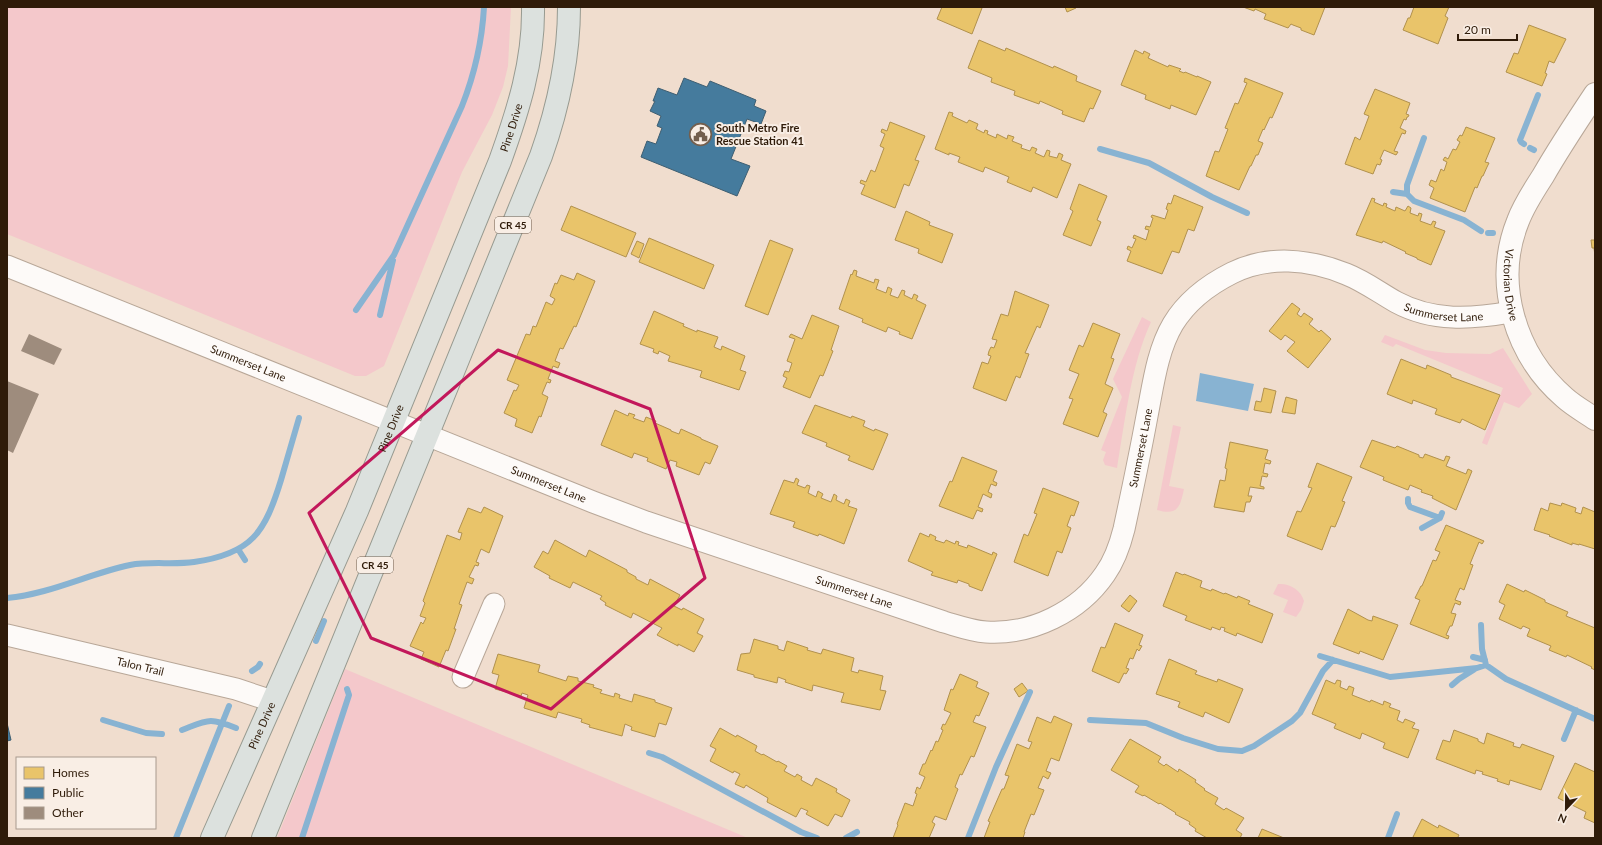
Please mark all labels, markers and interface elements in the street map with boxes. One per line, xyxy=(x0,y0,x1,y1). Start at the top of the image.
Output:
scale bar xyxy=(1458,16,1517,42)
text: 20 m xyxy=(1464,22,1491,37)
street label: Pine Drive xyxy=(497,102,525,153)
public building icon: South Metro Fire Rescue Station 41 xyxy=(687,121,713,147)
place label: South Metro Fire Rescue Station 41 xyxy=(716,121,804,147)
road number: CR 45 xyxy=(495,217,531,233)
street label: Victorian Drive xyxy=(1502,248,1521,323)
street label: Summerset Lane xyxy=(1402,300,1484,323)
street label: Summerset Lane xyxy=(209,342,288,384)
street label: Pine Drive xyxy=(375,402,406,454)
street label: Summerset Lane xyxy=(1126,407,1154,489)
street label: Summerset Lane xyxy=(509,463,589,505)
road number: CR 45 xyxy=(357,557,393,573)
street label: Summerset Lane xyxy=(814,572,895,610)
street label: Talon Trail xyxy=(116,654,165,678)
street label: Pine Drive xyxy=(245,700,278,751)
legend xyxy=(16,757,156,829)
text: Homes xyxy=(52,765,89,780)
text: Public xyxy=(52,785,84,800)
north arrow xyxy=(1546,789,1586,829)
text: Other xyxy=(52,805,84,820)
text: N xyxy=(1556,811,1568,826)

